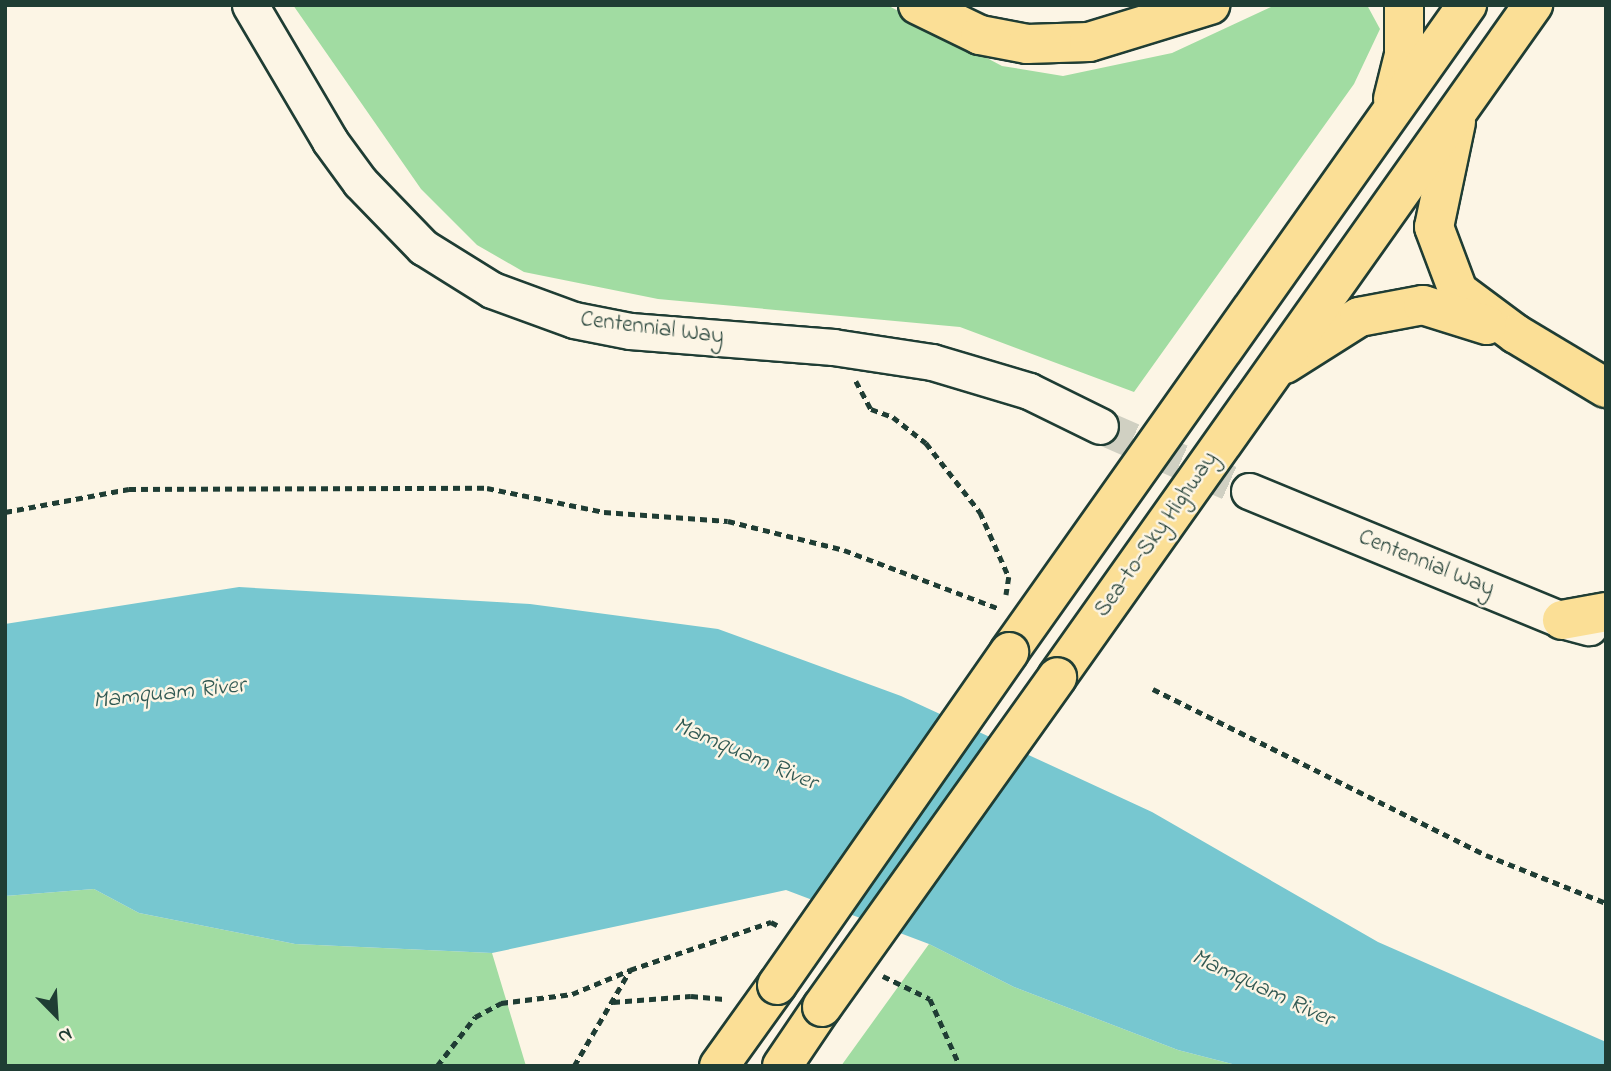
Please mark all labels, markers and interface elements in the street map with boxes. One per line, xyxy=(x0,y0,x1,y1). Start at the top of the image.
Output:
street label: Centennial Way xyxy=(579,307,725,351)
street label: Sea-to-Sky Highway xyxy=(1089,447,1225,623)
street label: Centennial Way xyxy=(1354,524,1498,604)
water label: Mamquam River xyxy=(91,672,247,716)
water label: Mamquam River xyxy=(669,712,821,798)
water label: Mamquam River xyxy=(1187,944,1337,1034)
north arrow xyxy=(21,980,91,1050)
text: N xyxy=(53,1020,76,1050)

